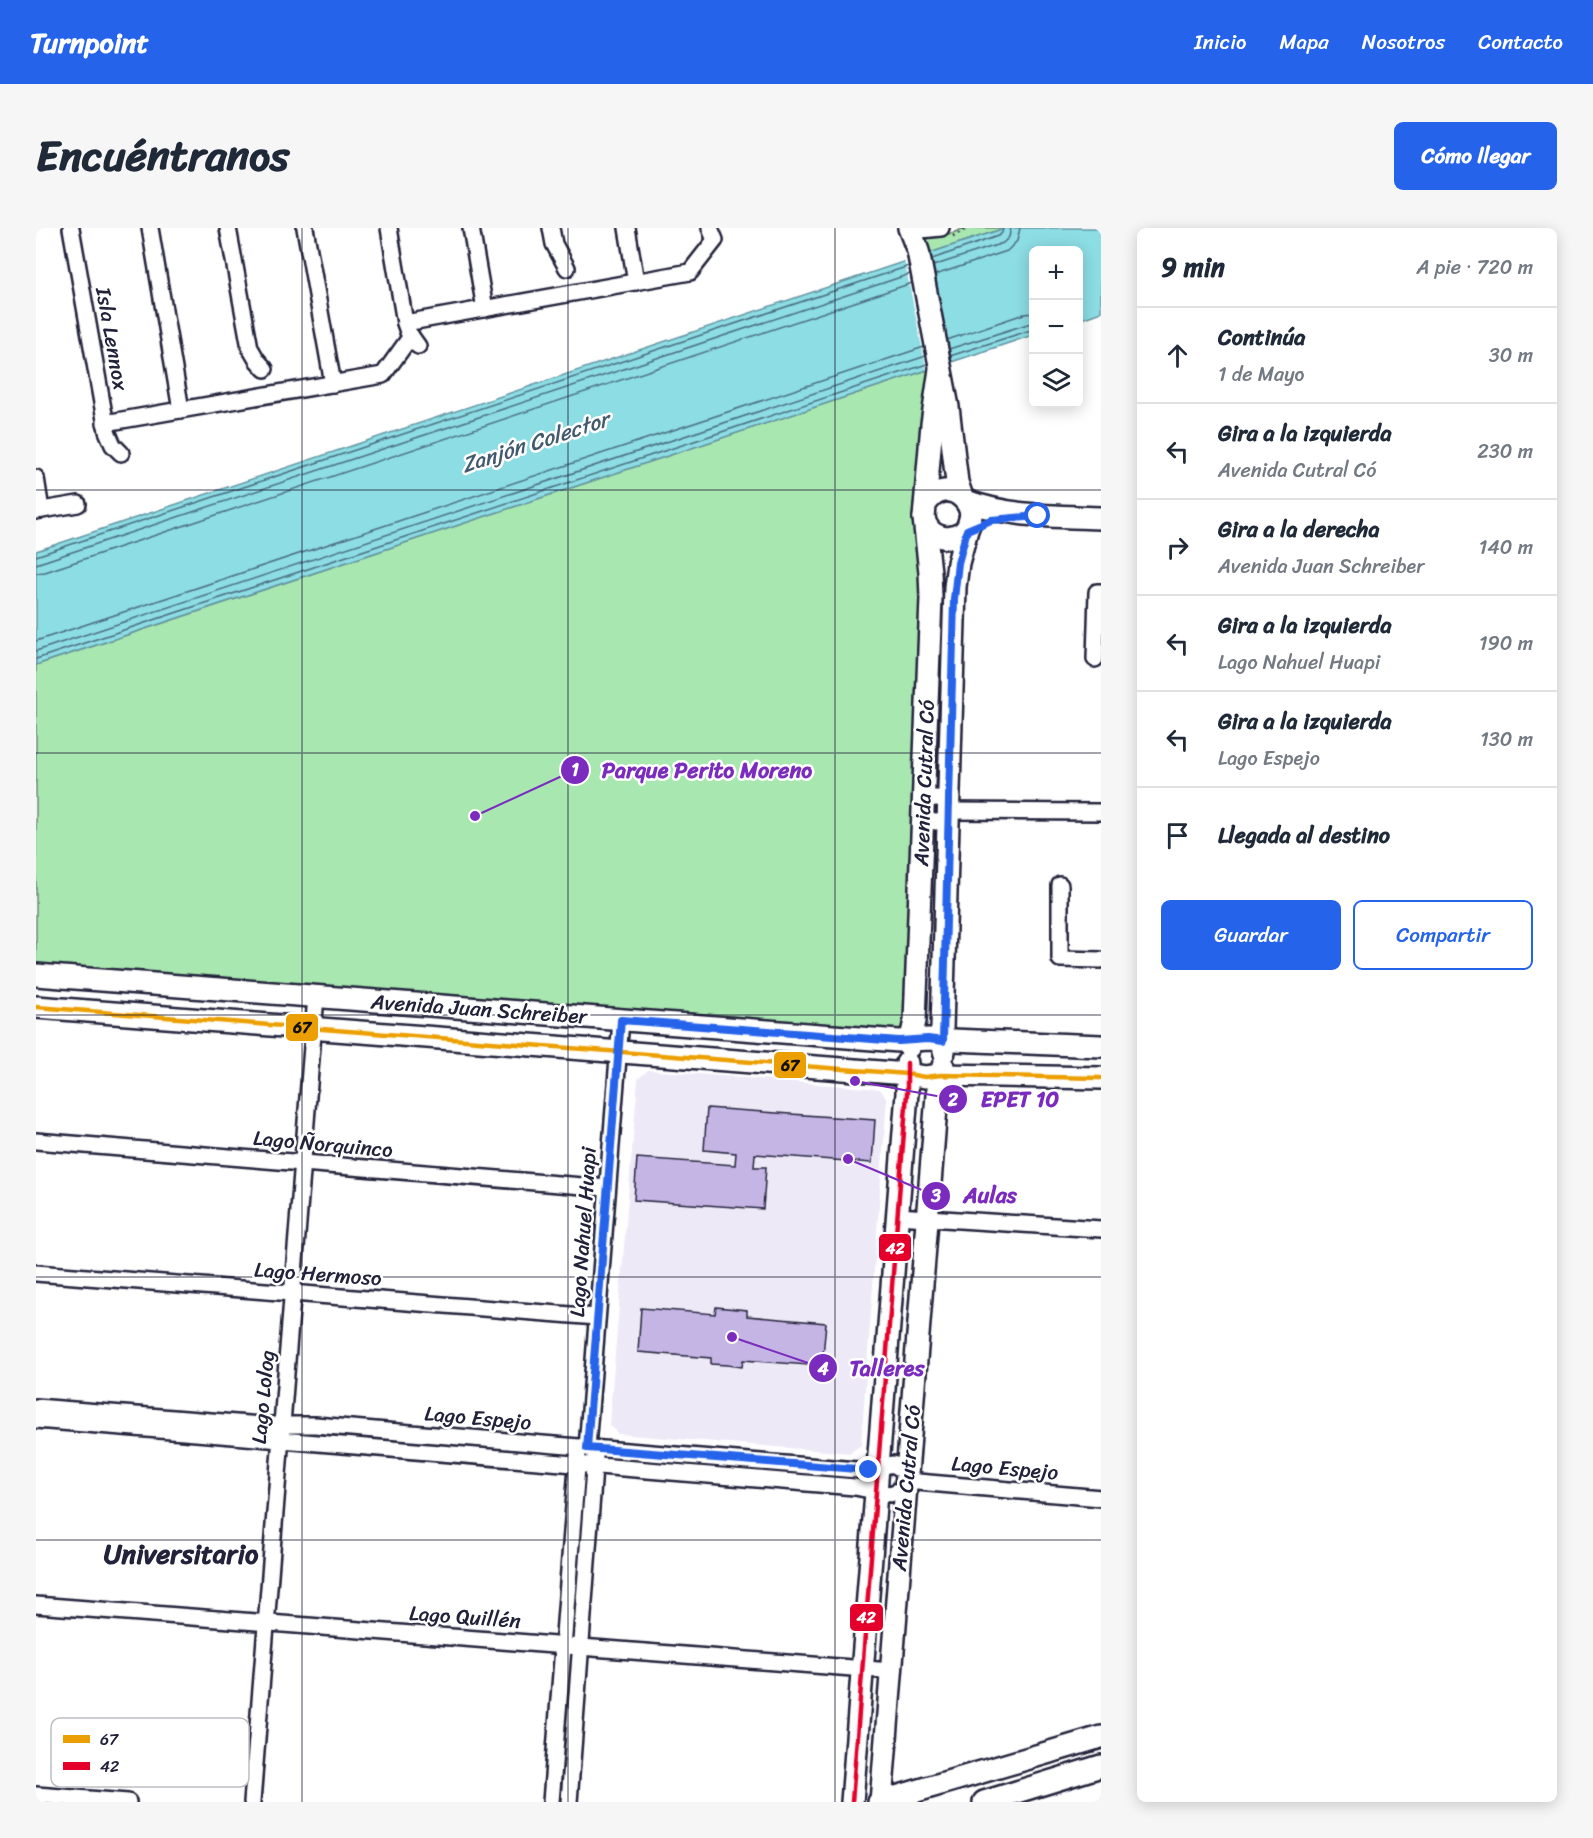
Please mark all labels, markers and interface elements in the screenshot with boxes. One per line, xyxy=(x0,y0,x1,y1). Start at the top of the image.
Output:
text: Turnpoint xyxy=(30,18,149,67)
text: Inicio xyxy=(1194,23,1246,61)
text: Mapa xyxy=(1279,23,1329,61)
text: Nosotros xyxy=(1362,23,1445,61)
text: Contacto xyxy=(1478,23,1563,61)
text: Encuéntranos xyxy=(36,119,289,193)
button: Cómo llegar xyxy=(1394,122,1557,190)
text: 9 min xyxy=(1161,244,1225,290)
map controls xyxy=(1029,246,1083,408)
button: + xyxy=(1029,246,1083,300)
text: A pie · 720 m xyxy=(1416,250,1533,285)
street label: Isla Lennox xyxy=(84,283,140,394)
button: − xyxy=(1029,300,1083,354)
text: Continúa xyxy=(1218,318,1305,357)
text: 30 m xyxy=(1489,338,1533,373)
icon: ahead xyxy=(1161,339,1194,372)
button: layers xyxy=(1029,354,1083,408)
text: 1 de Mayo xyxy=(1218,357,1304,392)
water label: Zanjón Colector xyxy=(456,399,618,484)
text: Gira a la izquierda xyxy=(1218,414,1391,453)
text: 230 m xyxy=(1477,434,1533,469)
icon: left xyxy=(1161,435,1194,468)
text: Avenida Cutral Có xyxy=(1218,453,1377,488)
route start xyxy=(1024,502,1050,528)
text: Gira a la derecha xyxy=(1218,510,1379,549)
text: 140 m xyxy=(1479,530,1533,565)
icon: right xyxy=(1161,531,1194,564)
text: Avenida Juan Schreiber xyxy=(1218,549,1424,584)
text: Gira a la izquierda xyxy=(1218,606,1391,645)
text: 190 m xyxy=(1479,626,1533,661)
icon: left xyxy=(1161,627,1194,660)
text: Lago Nahuel Huapi xyxy=(1218,645,1380,680)
street label: Avenida Cutral Có xyxy=(902,699,946,868)
text: Gira a la izquierda xyxy=(1218,702,1391,741)
text: 130 m xyxy=(1480,722,1533,757)
icon: left xyxy=(1161,723,1194,756)
text: Lago Espejo xyxy=(1218,741,1320,776)
callout: Parque Perito Moreno xyxy=(560,750,824,790)
text: Parque Perito Moreno xyxy=(602,751,812,790)
text: 1 xyxy=(571,754,579,786)
text: Llegada al destino xyxy=(1218,816,1390,855)
icon: arrive xyxy=(1161,819,1194,852)
button: Guardar xyxy=(1161,900,1341,970)
button: Compartir xyxy=(1353,900,1533,970)
street label: Avenida Juan Schreiber xyxy=(369,982,590,1036)
line badge: 67 xyxy=(285,1013,319,1042)
text: 67 xyxy=(292,1013,313,1042)
line badge: 67 xyxy=(773,1051,807,1079)
text: 67 xyxy=(780,1051,801,1080)
callout: EPET 10 xyxy=(938,1079,1071,1119)
text: EPET 10 xyxy=(981,1080,1059,1119)
text: 2 xyxy=(947,1084,959,1116)
street label: Lago Ñorquinco xyxy=(252,1119,394,1169)
street label: Lago Nahuel Huapi xyxy=(558,1145,608,1318)
callout: Aulas xyxy=(921,1176,1029,1216)
text: Aulas xyxy=(962,1176,1018,1215)
text: 3 xyxy=(930,1180,941,1212)
line badge: 42 xyxy=(878,1233,912,1262)
text: 42 xyxy=(884,1234,905,1263)
street label: Lago Hermoso xyxy=(253,1251,383,1297)
street label: Lago Lolog xyxy=(240,1348,286,1446)
callout: Talleres xyxy=(808,1348,936,1388)
text: Talleres xyxy=(850,1349,925,1388)
text: 4 xyxy=(816,1353,829,1385)
street label: Lago Espejo xyxy=(423,1394,533,1442)
street label: Avenida Cutral Có xyxy=(880,1403,932,1574)
street label: Lago Espejo xyxy=(950,1444,1060,1492)
route end xyxy=(855,1456,881,1482)
district label: Universitario xyxy=(104,1530,259,1578)
street label: Lago Quillén xyxy=(408,1594,522,1640)
line badge: 42 xyxy=(849,1603,884,1632)
text: 42 xyxy=(855,1603,876,1632)
legend xyxy=(51,1718,249,1787)
text: 67 xyxy=(100,1725,119,1754)
text: 42 xyxy=(100,1752,119,1781)

